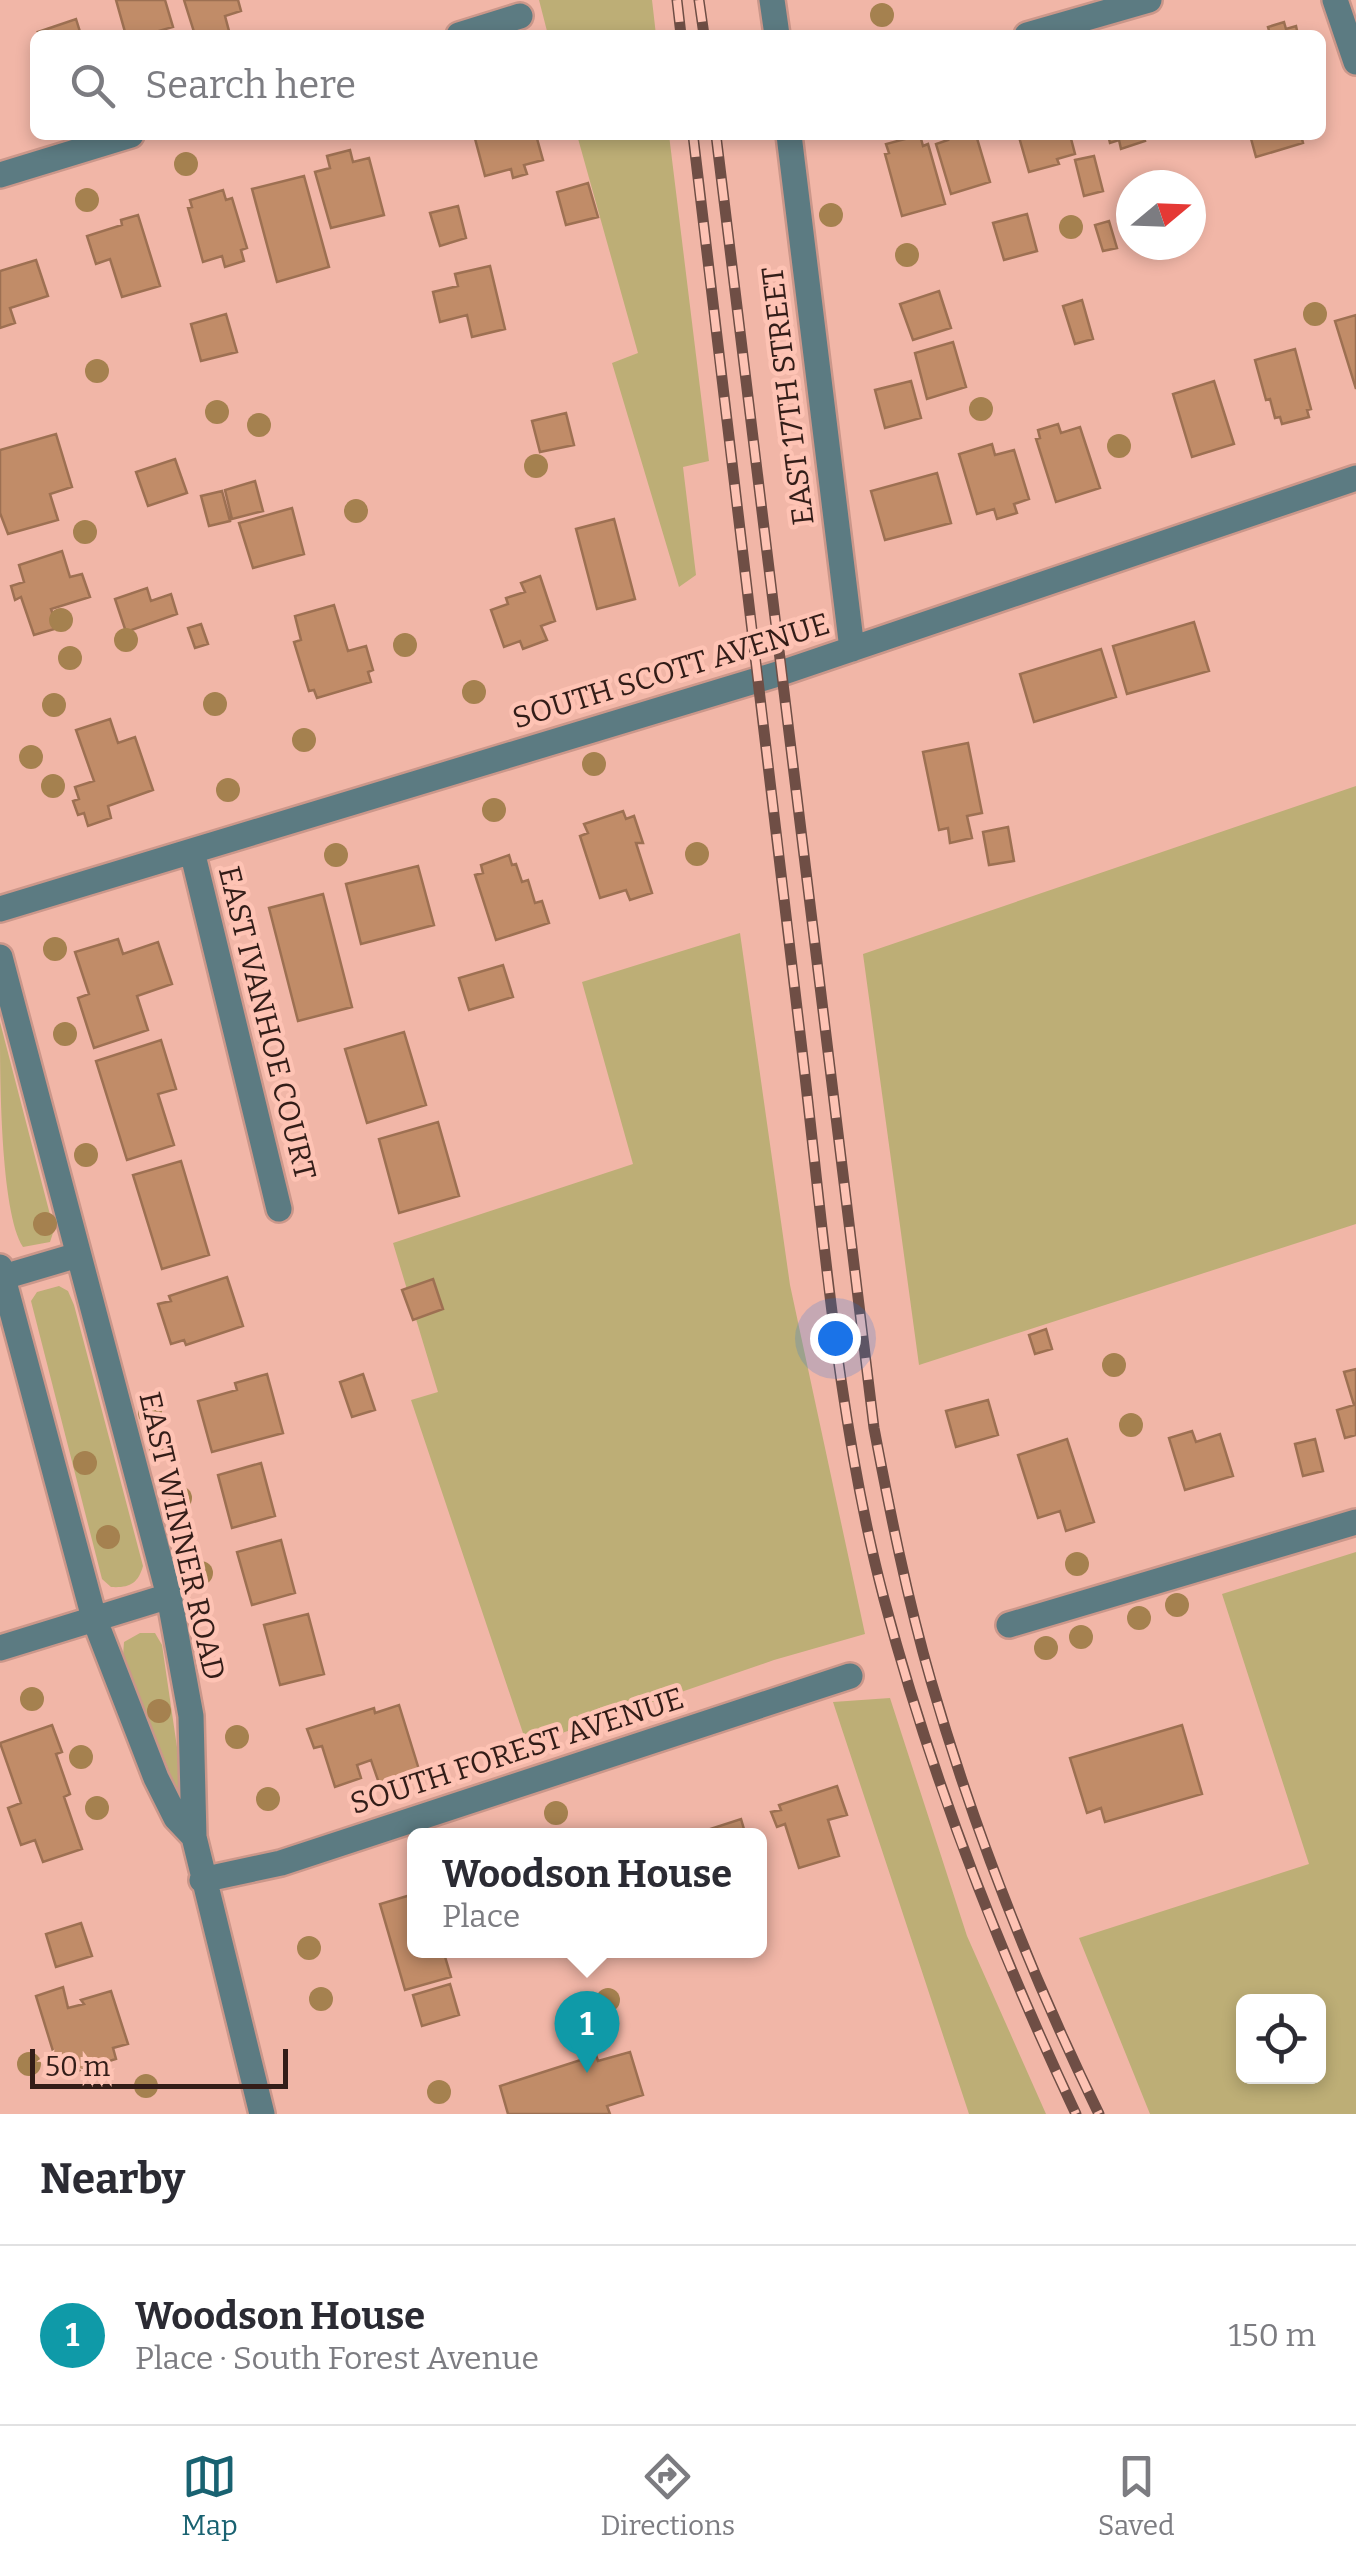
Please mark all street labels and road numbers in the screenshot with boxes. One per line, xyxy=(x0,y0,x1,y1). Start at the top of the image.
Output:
street label: EAST 17TH STREET xyxy=(754,265,822,527)
street label: SOUTH SCOTT AVENUE xyxy=(508,606,834,736)
street label: EAST IVANHOE COURT xyxy=(211,863,323,1183)
street label: EAST WINNER ROAD xyxy=(131,1389,233,1683)
street label: SOUTH FOREST AVENUE xyxy=(346,1680,688,1822)

